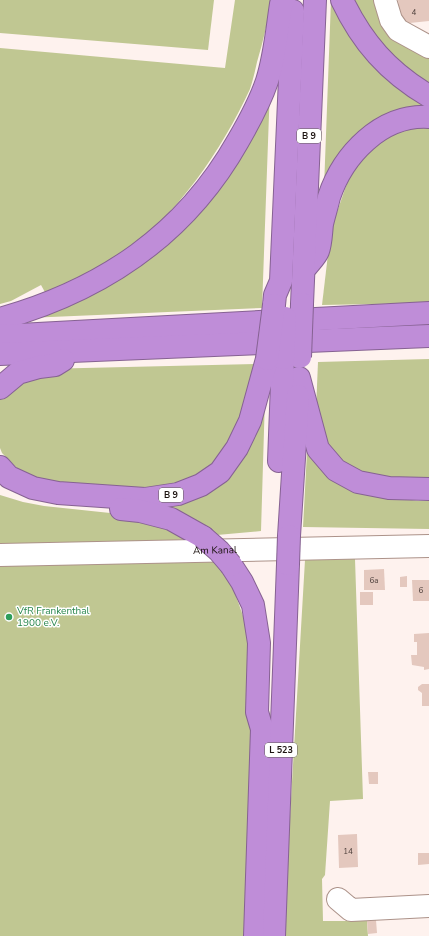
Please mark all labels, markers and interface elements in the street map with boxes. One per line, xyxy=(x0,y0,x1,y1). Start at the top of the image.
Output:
house number: 4 xyxy=(412,7,417,18)
road number: B 9 xyxy=(297,129,321,143)
road number: B 9 xyxy=(159,488,183,502)
street label: Am Kanal xyxy=(193,543,237,558)
house number: 6a xyxy=(369,575,379,586)
house number: 6 xyxy=(419,585,424,596)
place label: VfR Frankenthal 1900 e.V. xyxy=(16,604,90,630)
marker: VfR Frankenthal 1900 e.V. xyxy=(4,612,14,622)
road number: L 523 xyxy=(265,743,297,757)
house number: 14 xyxy=(343,846,353,857)

